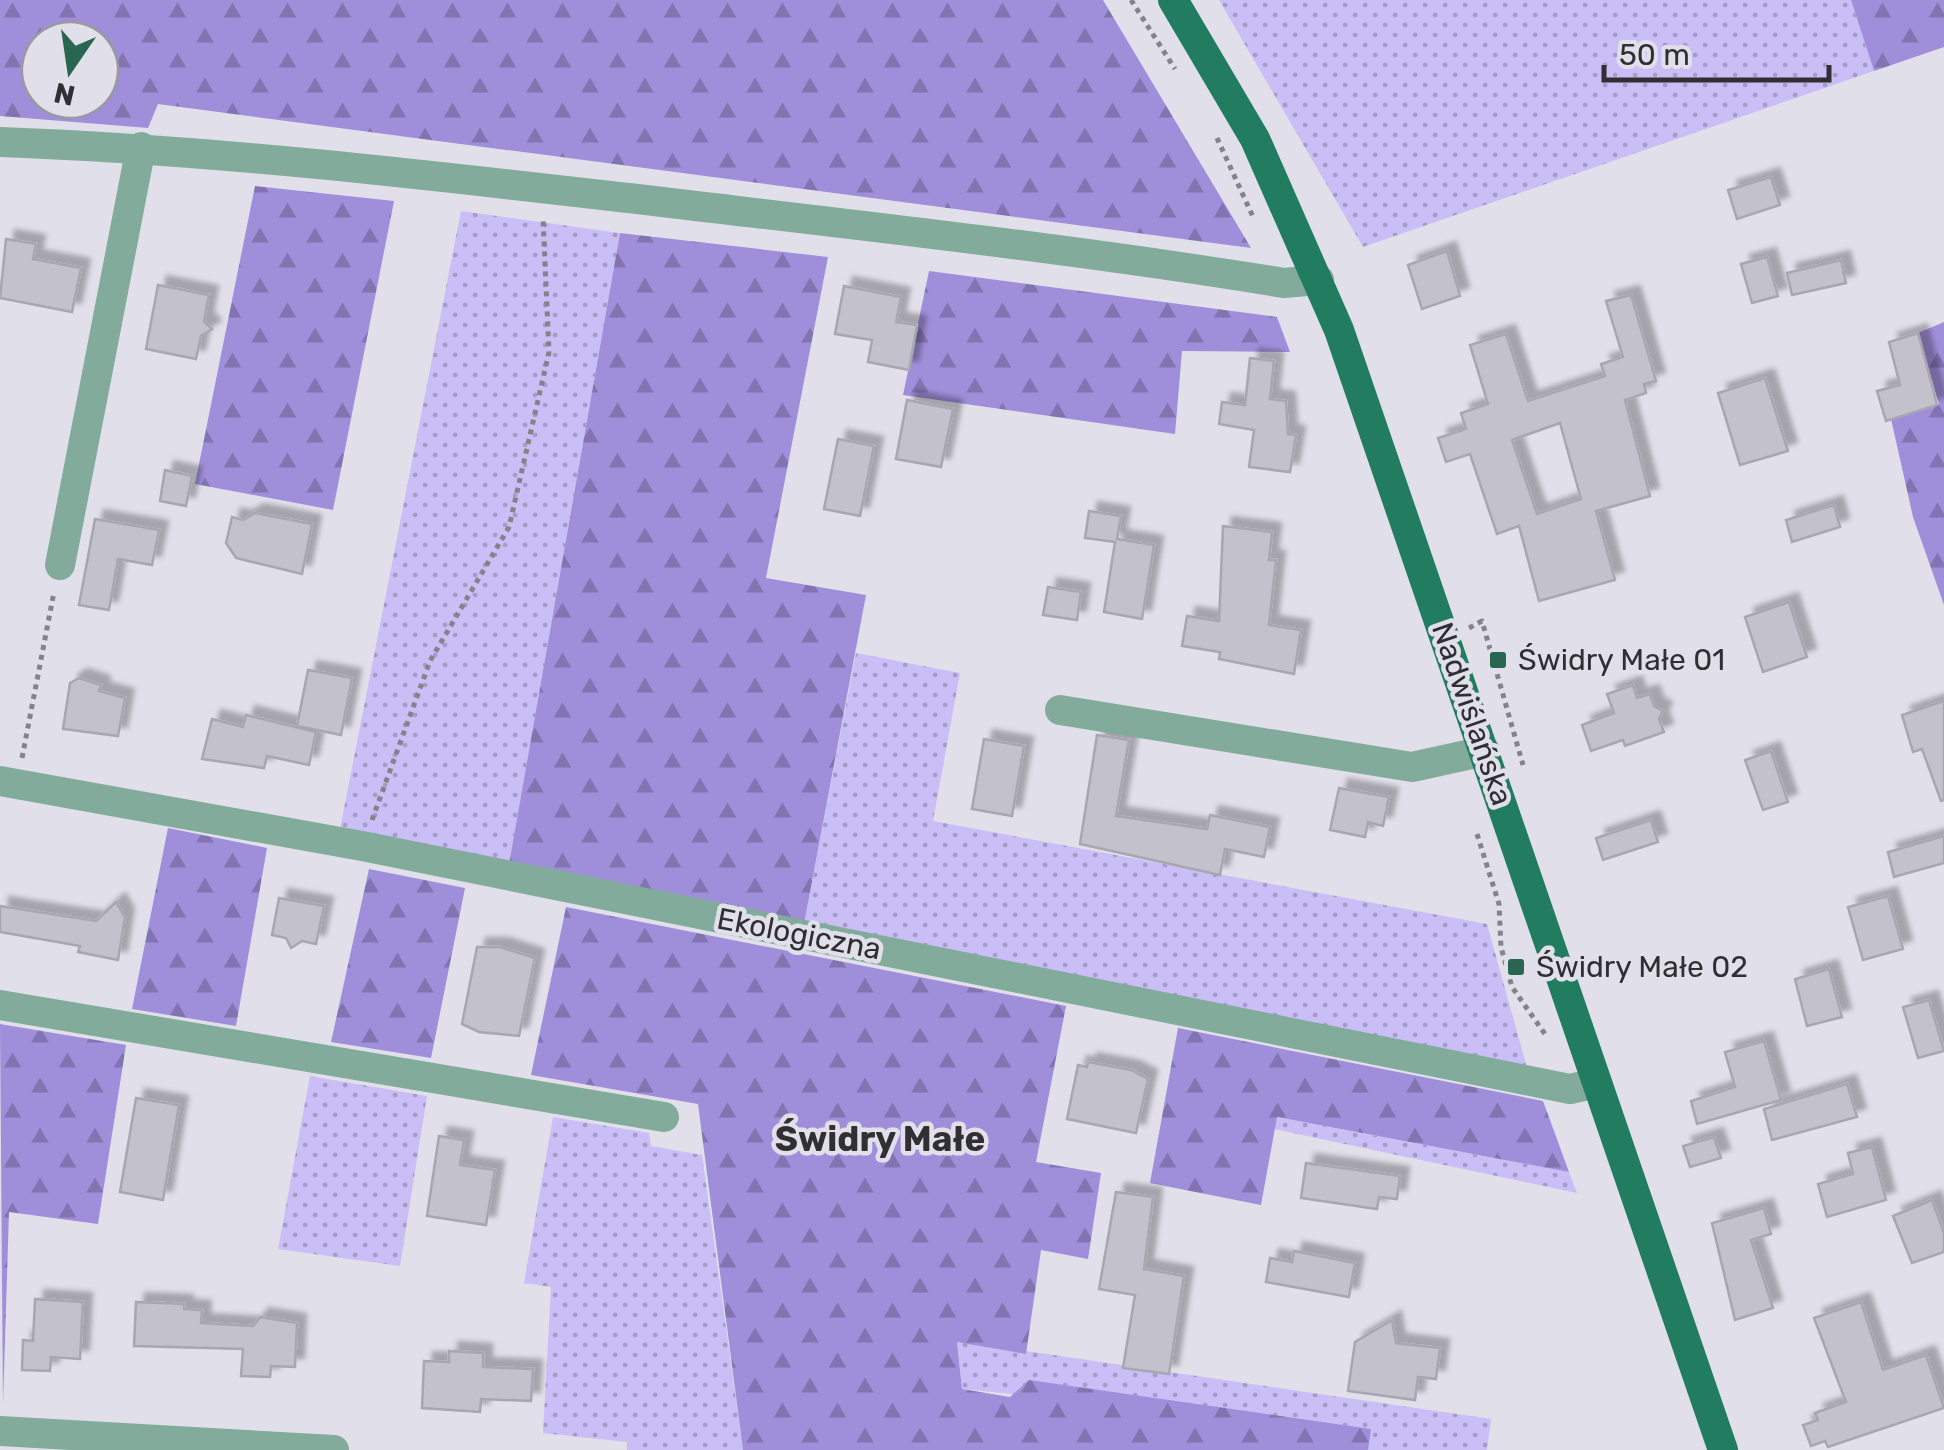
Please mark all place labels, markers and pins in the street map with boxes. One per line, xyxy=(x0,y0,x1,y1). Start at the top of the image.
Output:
place label: Świdry Małe 01 xyxy=(1518,642,1725,678)
marker: Świdry Małe 01 xyxy=(1487,649,1509,671)
place label: Świdry Małe 02 xyxy=(1536,949,1748,985)
marker: Świdry Małe 02 xyxy=(1505,956,1527,978)

